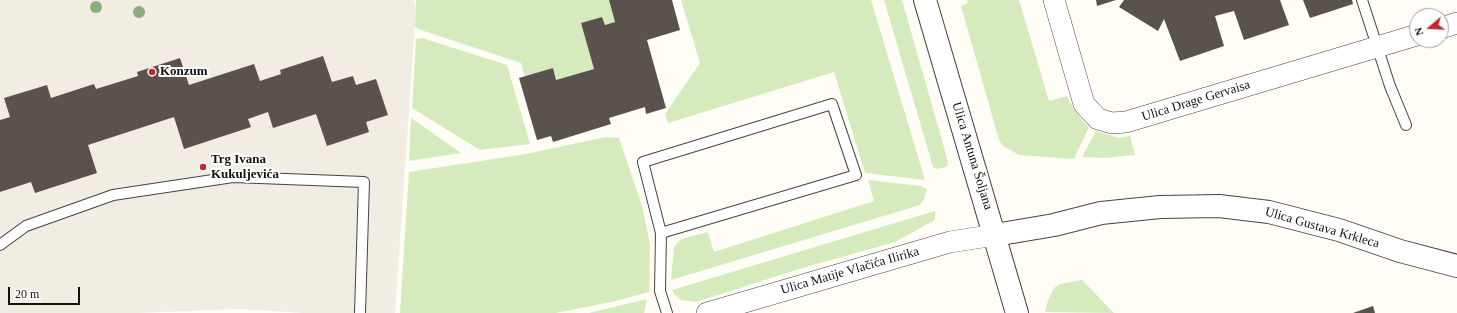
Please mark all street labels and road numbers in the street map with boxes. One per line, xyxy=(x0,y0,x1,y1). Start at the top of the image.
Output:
street label: Ulica Drage Gervaisa xyxy=(1140,77,1252,125)
street label: Ulica Antuna Šoljana xyxy=(948,100,996,212)
street label: Ulica Gustava Krkleca xyxy=(1263,204,1381,252)
street label: Ulica Matije Vlačića Ilirika xyxy=(779,244,921,298)

